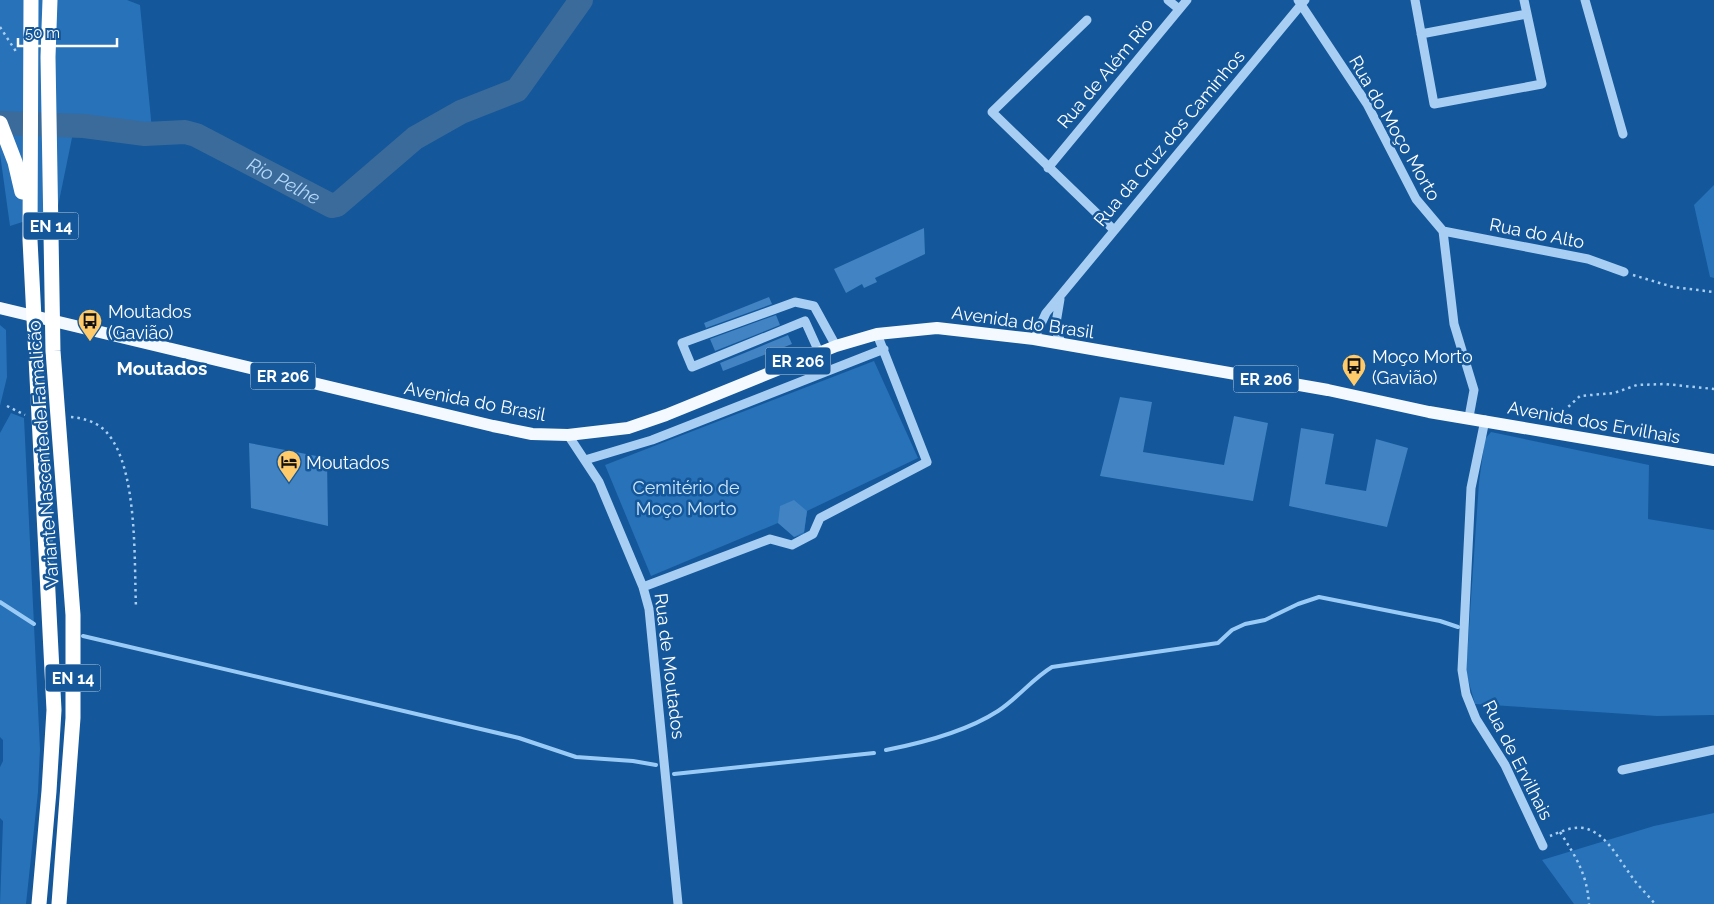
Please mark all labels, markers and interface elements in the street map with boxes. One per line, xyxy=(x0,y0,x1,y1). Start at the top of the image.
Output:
street label: Rua de Além Rio xyxy=(1053,13,1157,132)
scale bar xyxy=(18,15,116,47)
text: 50 m xyxy=(25,24,60,42)
street label: Rua da Cruz dos Caminhos xyxy=(1089,45,1249,230)
street label: Rua do Moço Morto xyxy=(1345,52,1445,204)
water label: Rio Pelhe xyxy=(244,153,324,209)
road number: EN 14 xyxy=(23,212,78,240)
street label: Rua do Alto xyxy=(1488,214,1587,253)
place label: Moutados (Gavião) xyxy=(108,301,192,343)
street label: Avenida do Brasil xyxy=(950,302,1096,342)
bus stop icon: Moutados (Gavião) xyxy=(77,308,103,342)
street label: Variante Nascente de Famalicão xyxy=(23,319,63,588)
place label: Moço Morto (Gavião) xyxy=(1372,346,1473,388)
road number: ER 206 xyxy=(766,348,830,374)
bus stop icon: Moço Morto (Gavião) xyxy=(1341,353,1367,387)
district label: Moutados xyxy=(117,357,207,379)
road number: ER 206 xyxy=(250,362,316,390)
road number: ER 206 xyxy=(1234,366,1298,392)
street label: Avenida do Brasil xyxy=(403,377,548,425)
street label: Avenida dos Ervilhais xyxy=(1506,396,1682,448)
hotel icon: Moutados xyxy=(276,449,302,483)
place label: Moutados xyxy=(306,452,390,473)
park label: Cemitério de Moço Morto xyxy=(632,477,740,519)
street label: Rua de Moutados xyxy=(651,592,689,740)
road number: EN 14 xyxy=(46,664,100,691)
street label: Rua de Ervilhais xyxy=(1479,697,1557,824)

